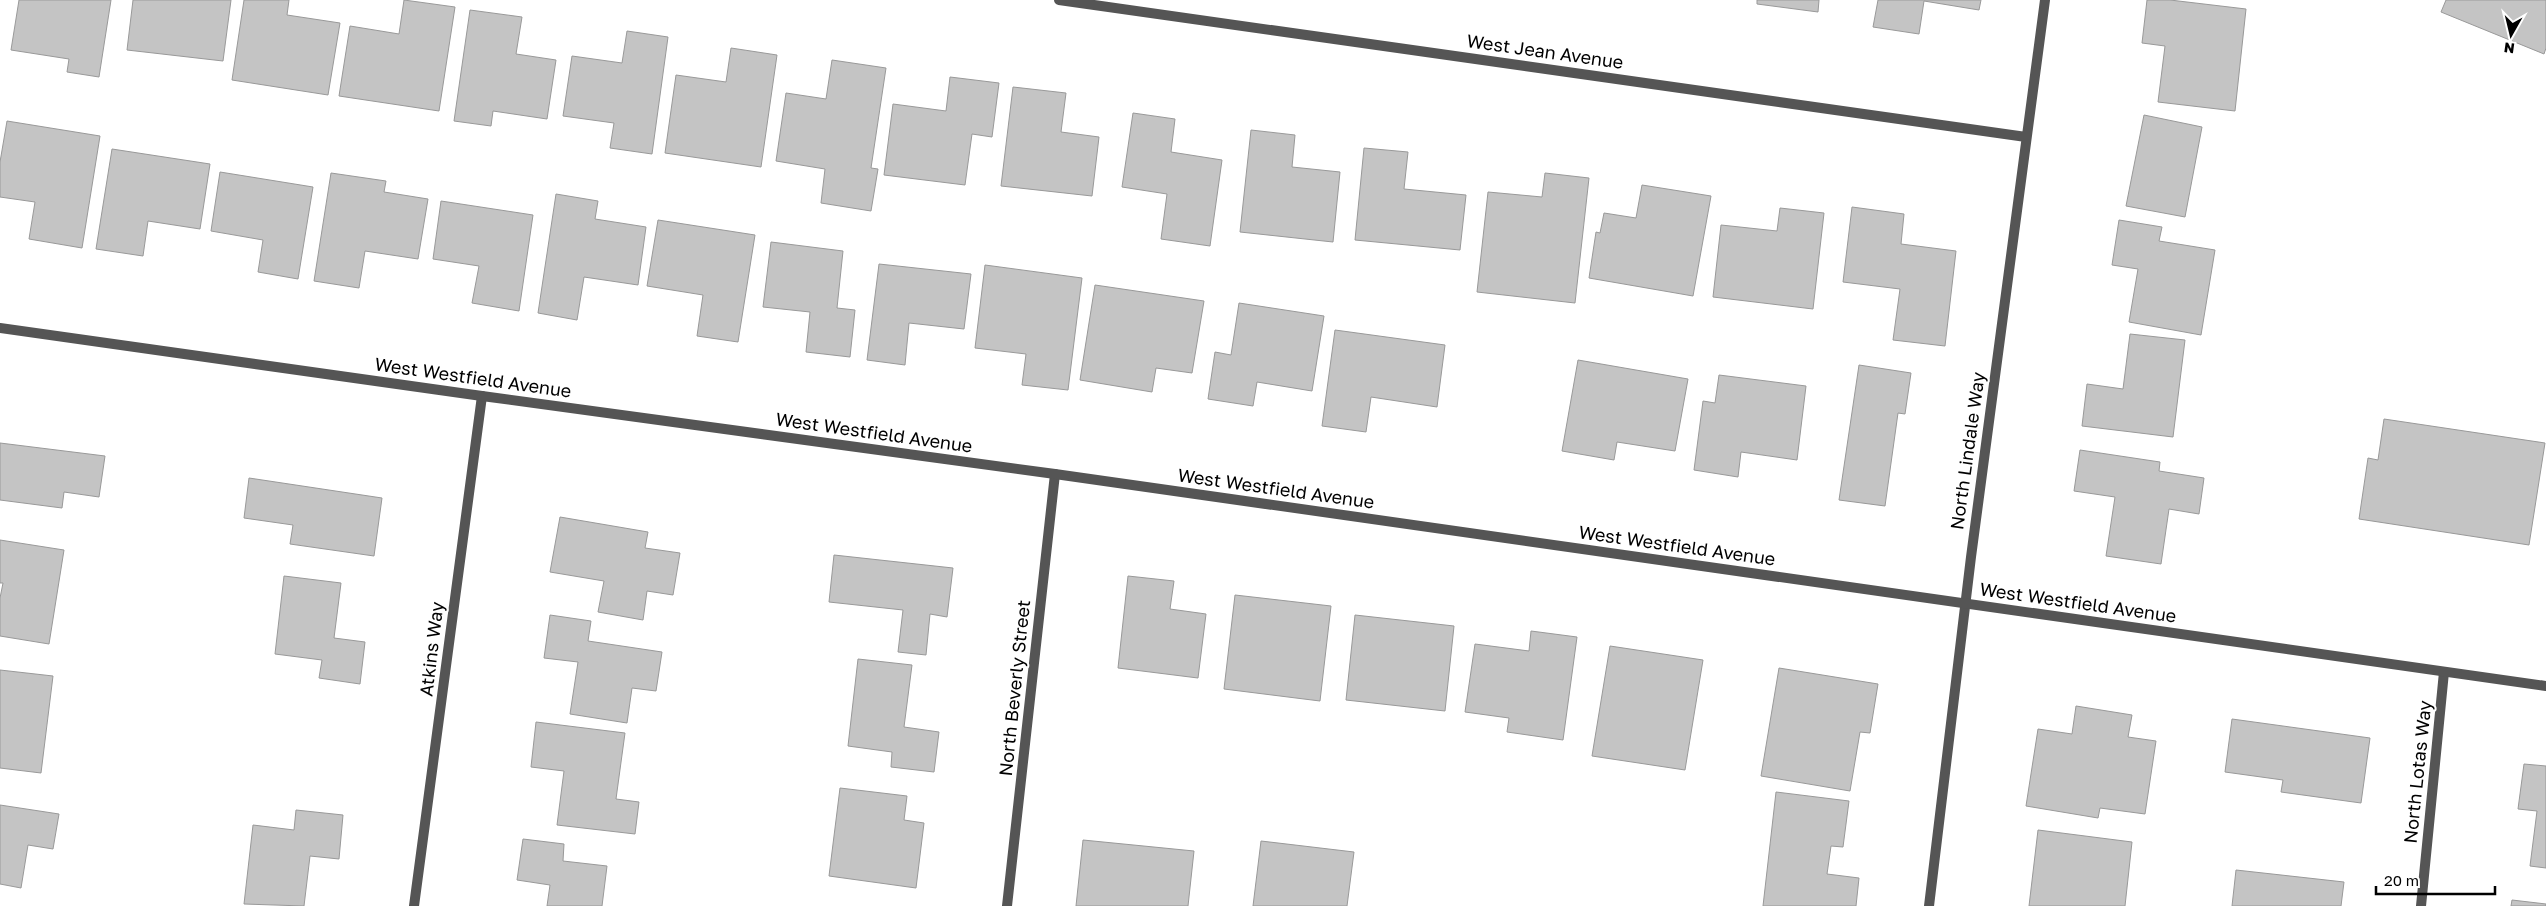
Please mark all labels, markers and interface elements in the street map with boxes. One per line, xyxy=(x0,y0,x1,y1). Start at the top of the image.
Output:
north arrow xyxy=(2486,10,2536,60)
street label: West Jean Avenue xyxy=(1465,29,1625,73)
text: N xyxy=(2503,39,2516,58)
street label: West Westfield Avenue xyxy=(373,352,573,402)
street label: North Lindale Way xyxy=(1945,371,1989,531)
street label: West Westfield Avenue xyxy=(774,407,974,457)
street label: West Westfield Avenue xyxy=(1176,463,1376,513)
street label: West Westfield Avenue xyxy=(1577,520,1777,570)
street label: West Westfield Avenue xyxy=(1978,577,2178,627)
street label: North Beverly Street xyxy=(994,599,1034,777)
street label: Atkins Way xyxy=(414,600,448,697)
street label: North Lotas Way xyxy=(2399,699,2435,844)
scale bar xyxy=(2376,864,2495,896)
text: 20 m xyxy=(2384,871,2419,889)

